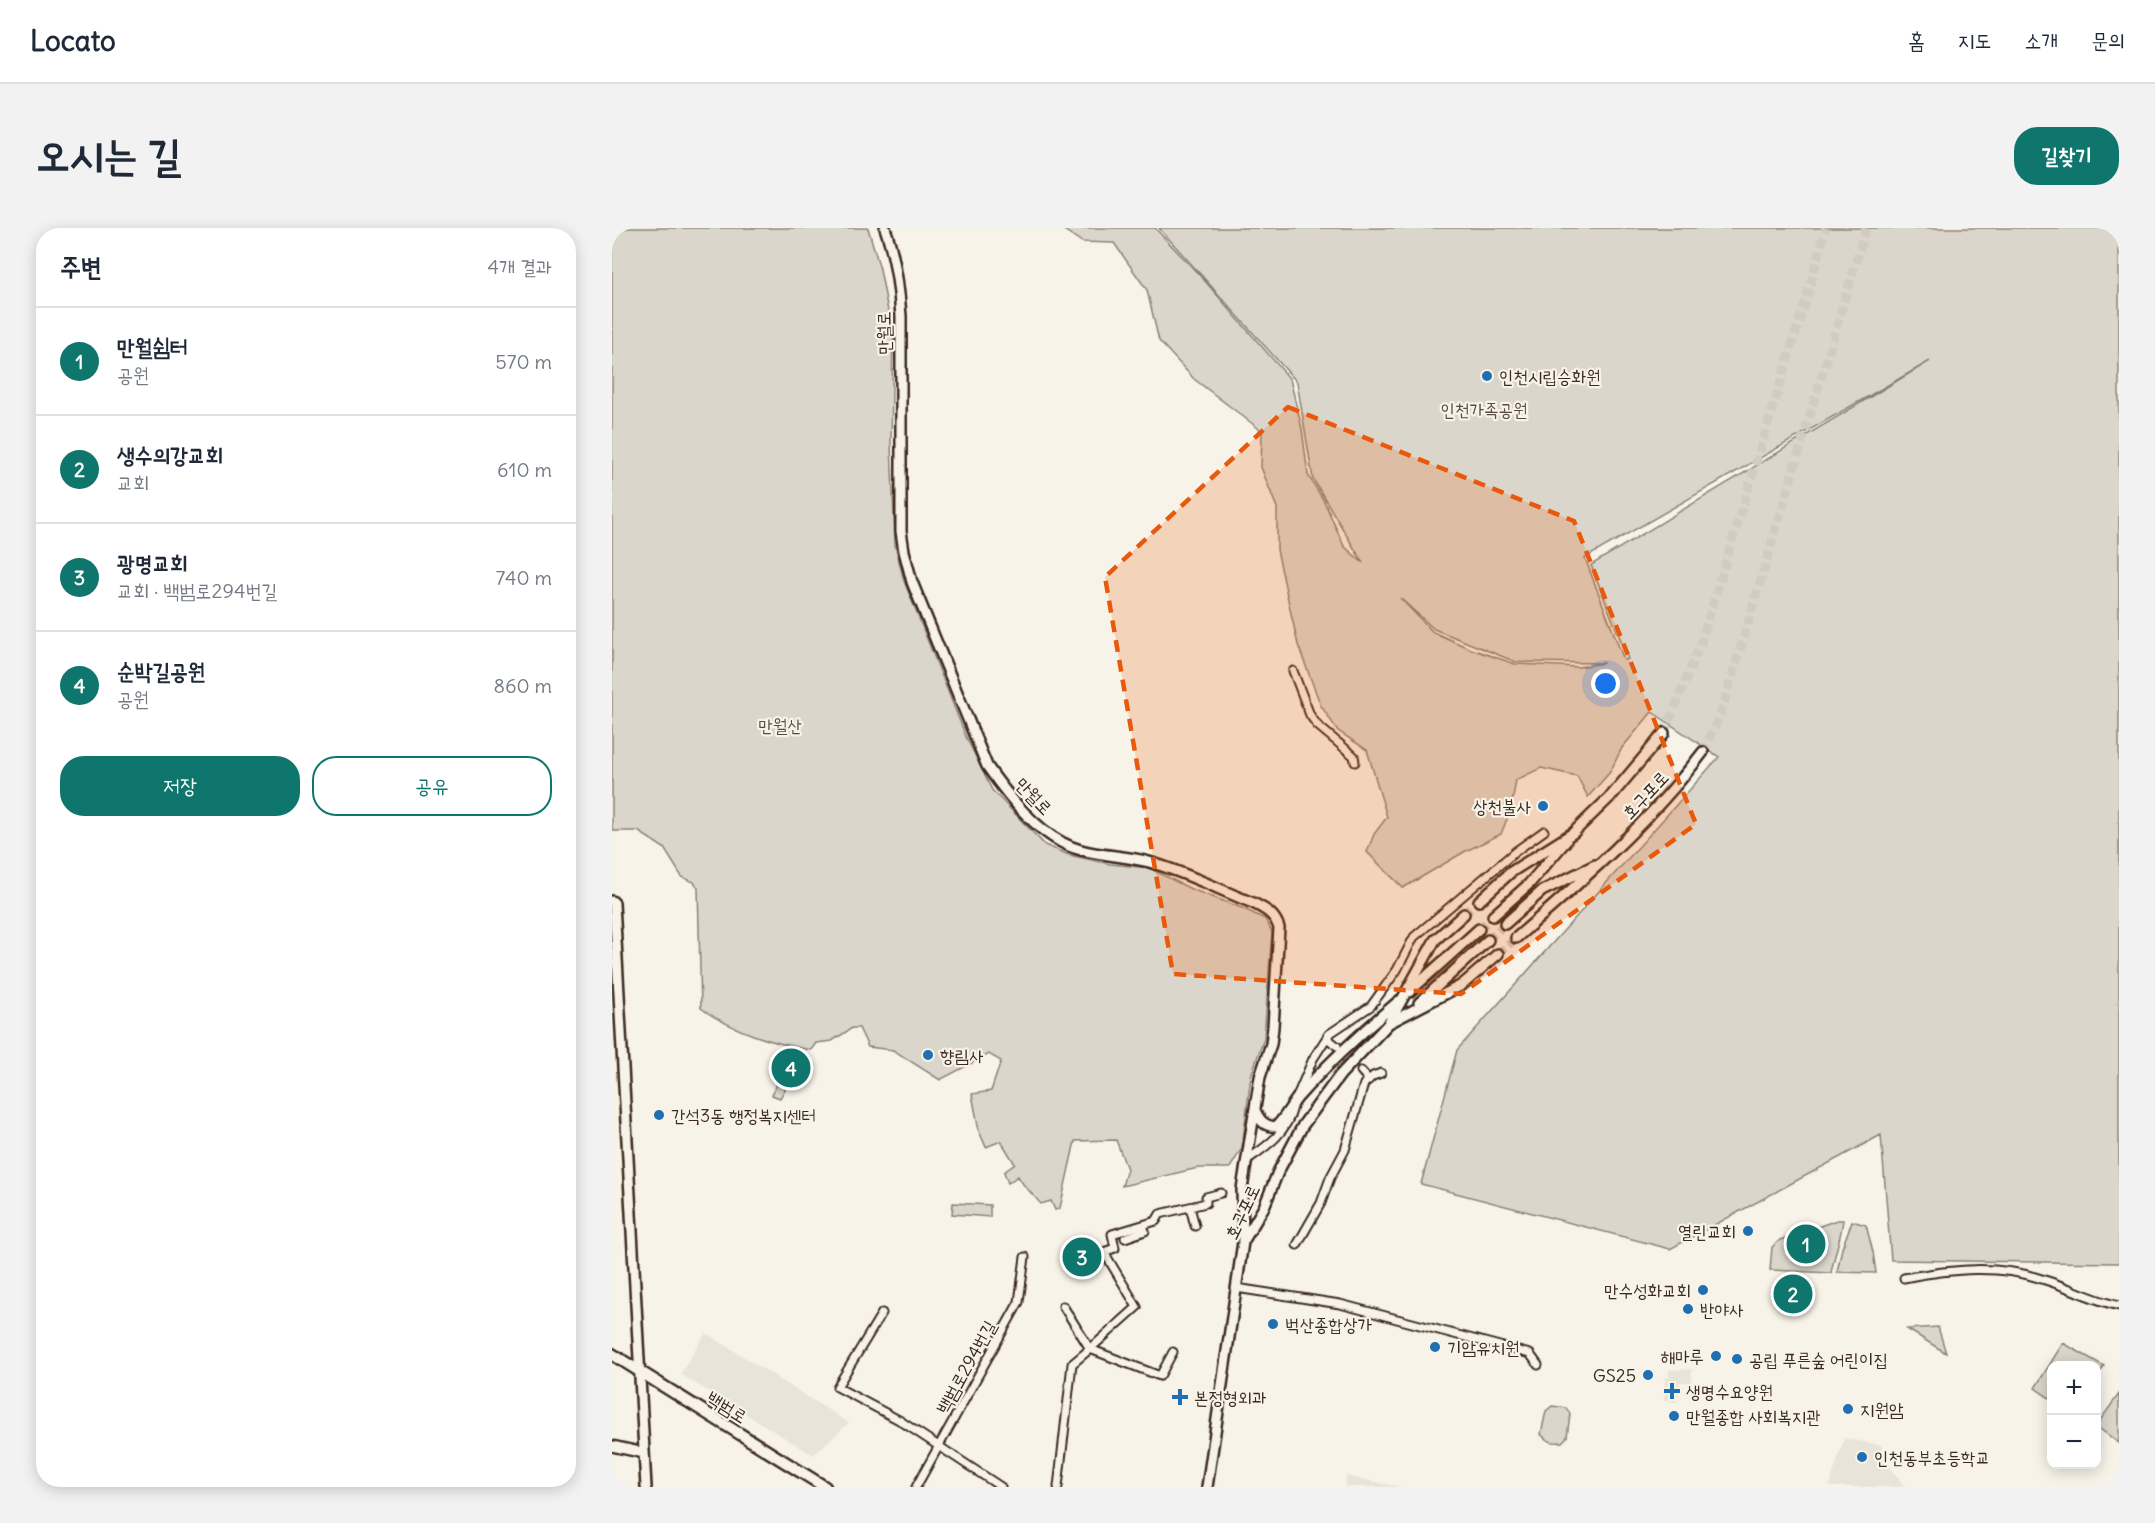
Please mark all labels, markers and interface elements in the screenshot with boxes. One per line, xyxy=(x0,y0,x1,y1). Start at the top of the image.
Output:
text: Locato xyxy=(30,23,116,59)
text: 홈 xyxy=(1908,27,1925,54)
text: 지도 xyxy=(1958,27,1991,54)
text: 소개 xyxy=(2024,27,2058,54)
text: 문의 xyxy=(2091,27,2125,54)
button: 길찾기 xyxy=(2014,127,2119,185)
text: 오시는 길 xyxy=(36,129,181,181)
text: 주변 xyxy=(60,250,102,283)
text: 4개 결과 xyxy=(487,254,552,279)
street label: 만월로 xyxy=(872,311,896,355)
text: 만월쉼터 xyxy=(117,333,188,361)
text: 1 xyxy=(76,349,83,374)
text: 570 m xyxy=(495,349,552,374)
text: 공원 xyxy=(117,362,149,387)
place label: 인천시립승화원 xyxy=(1499,365,1600,388)
marker: 인천시립승화원 xyxy=(1480,369,1494,383)
park label: 인천가족공원 xyxy=(1441,398,1527,421)
text: 생수의강교회 xyxy=(117,441,223,469)
text: 2 xyxy=(74,457,85,482)
text: 610 m xyxy=(497,457,552,482)
text: 교회 xyxy=(117,470,149,495)
text: 광명교회 xyxy=(117,549,188,577)
text: 3 xyxy=(74,565,85,590)
text: 740 m xyxy=(496,565,552,590)
text: 교회 · 백범로294번길 xyxy=(117,578,278,603)
text: 순박길공원 xyxy=(117,657,206,685)
your location xyxy=(1591,669,1620,698)
text: 4 xyxy=(74,673,85,698)
text: 860 m xyxy=(493,673,552,698)
text: 공원 xyxy=(117,686,149,711)
park label: 만월산 xyxy=(758,714,802,737)
button: 저장 xyxy=(60,756,300,816)
button: 공유 xyxy=(312,756,552,816)
street label: 호구포로 xyxy=(1617,766,1673,824)
street label: 만월로 xyxy=(1011,772,1057,820)
place label: 상천불사 xyxy=(1473,795,1532,818)
marker: 상천불사 xyxy=(1536,799,1550,813)
place label: 향림사 xyxy=(940,1044,984,1067)
pin: 4 xyxy=(772,1046,810,1090)
marker: 향림사 xyxy=(921,1048,935,1062)
place label: 간석3동 행정복지센터 xyxy=(671,1104,816,1127)
marker: 간석3동 행정복지센터 xyxy=(652,1108,666,1122)
street label: 호구포로 xyxy=(1219,1181,1265,1243)
place label: 열린교회 xyxy=(1678,1220,1736,1243)
pin: 1 xyxy=(1786,1222,1826,1266)
marker: 열린교회 xyxy=(1741,1224,1755,1238)
pin: 3 xyxy=(1062,1234,1102,1280)
pin: 2 xyxy=(1774,1272,1812,1316)
place label: 만수성화교회 xyxy=(1604,1279,1691,1302)
marker: 만수성화교회 xyxy=(1696,1283,1710,1297)
place label: 반야사 xyxy=(1700,1298,1744,1321)
marker: 반야사 xyxy=(1681,1302,1695,1316)
place label: 벅산종합상가 xyxy=(1285,1313,1372,1336)
street label: 백범로294번길 xyxy=(931,1316,1001,1418)
marker: 벅산종합상가 xyxy=(1266,1317,1280,1331)
place label: 기암유치원 xyxy=(1447,1336,1519,1359)
marker: 기암유치원 xyxy=(1428,1340,1442,1354)
place label: 해마루 xyxy=(1661,1345,1704,1368)
place label: 공립 푸른숲 어린이집 xyxy=(1749,1348,1888,1371)
marker: 해마루 xyxy=(1709,1349,1723,1363)
marker: 공립 푸른숲 어린이집 xyxy=(1730,1352,1744,1366)
map controls xyxy=(2047,1361,2101,1469)
button: + xyxy=(2047,1361,2101,1415)
place label: GS25 xyxy=(1593,1364,1636,1387)
marker: GS25 xyxy=(1641,1368,1655,1382)
place label: 생명수요양원 xyxy=(1686,1380,1773,1403)
marker: 생명수요양원 xyxy=(1663,1382,1681,1400)
street label: 백범로 xyxy=(702,1386,752,1428)
place label: 본정형외과 xyxy=(1194,1386,1266,1409)
marker: 본정형외과 xyxy=(1171,1388,1189,1406)
place label: 지원암 xyxy=(1860,1398,1904,1421)
marker: 지원암 xyxy=(1841,1402,1855,1416)
place label: 만월종합 사회복지관 xyxy=(1686,1405,1821,1428)
marker: 만월종합 사회복지관 xyxy=(1667,1409,1681,1423)
button: − xyxy=(2047,1415,2101,1469)
place label: 인천동부초등학교 xyxy=(1874,1446,1990,1469)
marker: 인천동부초등학교 xyxy=(1855,1450,1869,1464)

